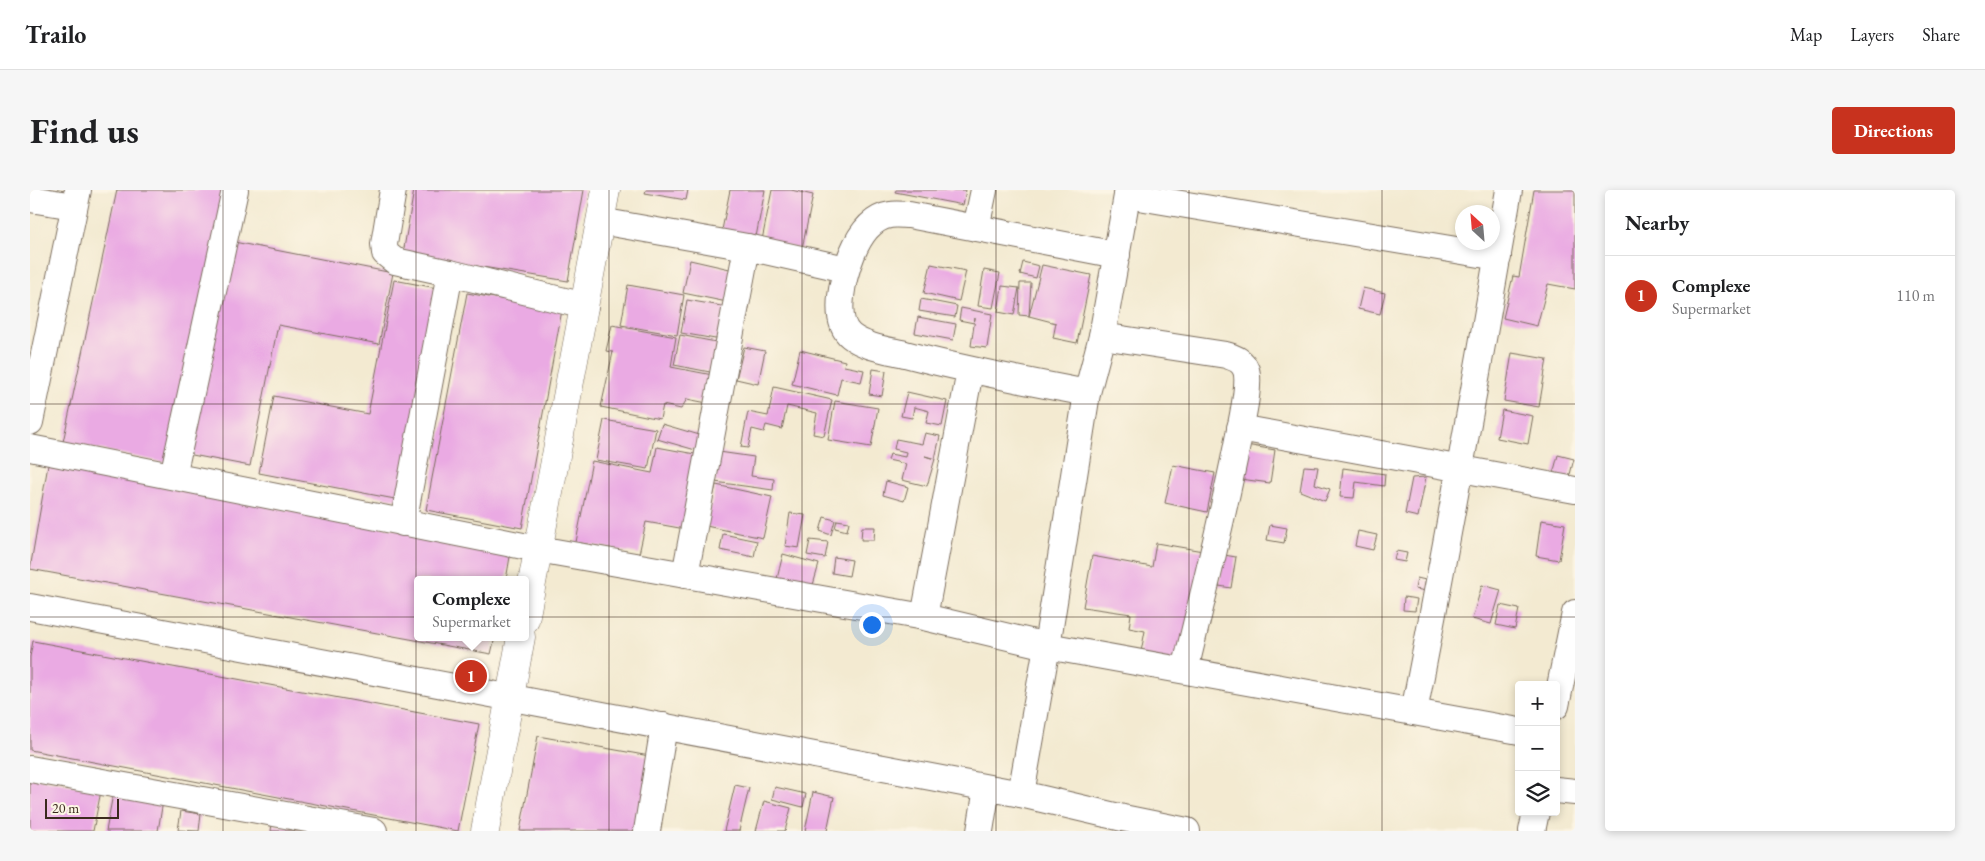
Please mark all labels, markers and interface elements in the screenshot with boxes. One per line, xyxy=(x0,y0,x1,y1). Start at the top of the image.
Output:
text: Trailo xyxy=(25,19,86,50)
text: Map xyxy=(1790,23,1822,46)
text: Layers xyxy=(1850,23,1894,46)
text: Share xyxy=(1922,23,1960,46)
button: Directions xyxy=(1832,107,1955,154)
text: Find us xyxy=(30,108,139,153)
north arrow xyxy=(1455,205,1500,250)
text: Nearby xyxy=(1625,209,1689,236)
text: Complexe xyxy=(1672,273,1750,298)
text: 1 xyxy=(1637,285,1645,306)
text: 110 m xyxy=(1896,285,1935,306)
text: Supermarket xyxy=(1672,298,1751,319)
popup xyxy=(414,576,529,641)
text: Complexe xyxy=(432,586,510,611)
text: Supermarket xyxy=(432,611,511,632)
your location xyxy=(859,612,885,638)
pin: 1 xyxy=(455,657,487,695)
map controls xyxy=(1515,681,1560,816)
button: + xyxy=(1515,681,1560,726)
button: − xyxy=(1515,726,1560,771)
button: layers xyxy=(1515,771,1560,816)
scale bar xyxy=(45,796,119,819)
text: 20 m xyxy=(52,799,79,817)

